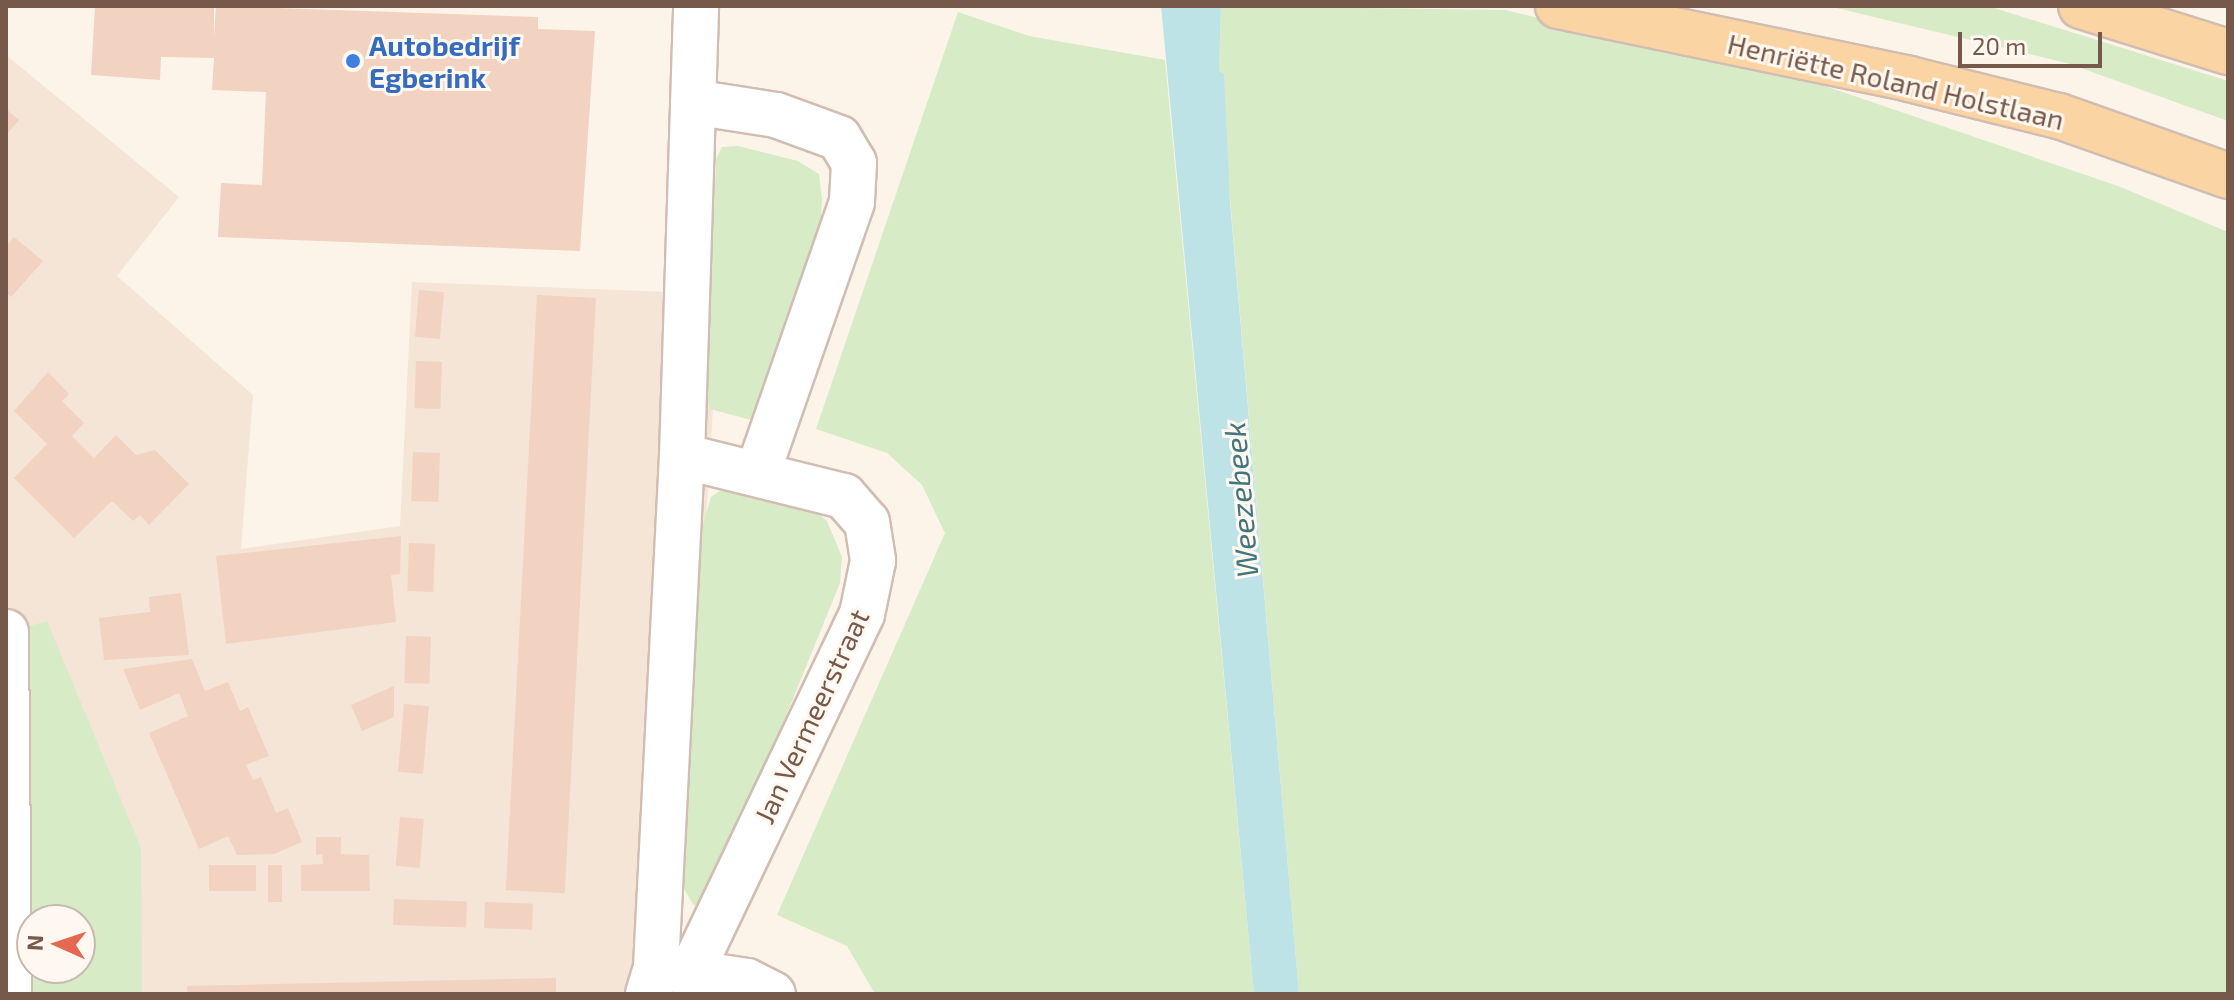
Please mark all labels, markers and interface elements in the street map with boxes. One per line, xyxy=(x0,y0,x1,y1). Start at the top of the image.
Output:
scale bar xyxy=(1962,16,2106,66)
street label: Henriëtte Roland Holstlaan xyxy=(1724,26,2068,136)
place label: Autobedrijf Egberink xyxy=(369,28,520,94)
text: 20 m xyxy=(1972,31,2026,60)
marker: Autobedrijf Egberink xyxy=(344,52,362,70)
water label: Weezebeek xyxy=(1215,421,1265,579)
street label: Jan Vermeerstraat xyxy=(747,603,875,829)
north arrow xyxy=(16,904,96,984)
text: N xyxy=(21,934,47,951)

